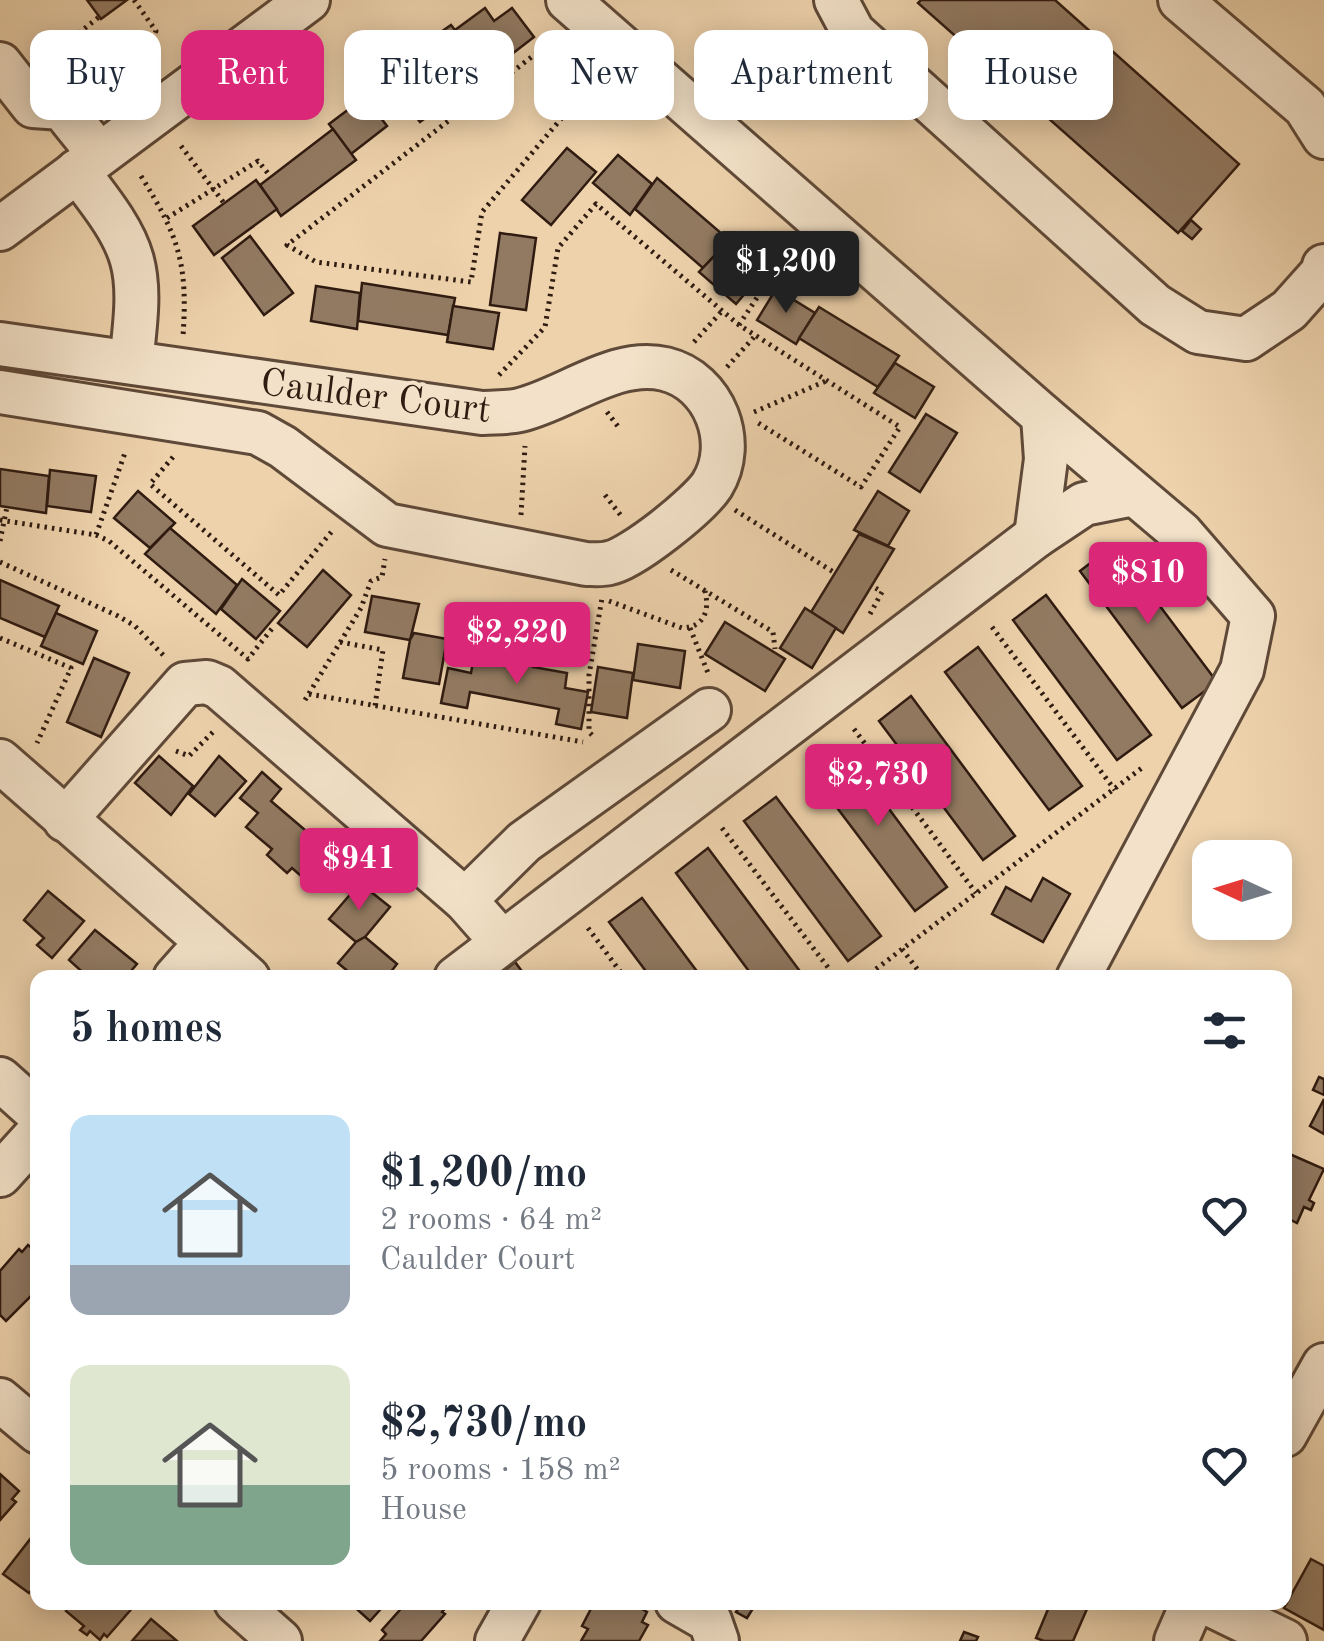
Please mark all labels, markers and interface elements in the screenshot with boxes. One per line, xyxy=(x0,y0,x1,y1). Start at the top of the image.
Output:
chip: Buy xyxy=(30,30,161,120)
chip: Rent xyxy=(181,30,324,120)
chip: Filters xyxy=(344,30,514,120)
chip: New xyxy=(534,30,674,120)
chip: Apartment xyxy=(694,30,928,120)
chip: House xyxy=(948,30,1113,120)
pin: $1,200 xyxy=(705,231,867,316)
text: $1,200 xyxy=(735,247,837,279)
street label: Caulder Court xyxy=(258,365,493,431)
pin: $810 xyxy=(1089,542,1207,627)
text: $810 xyxy=(1111,558,1185,590)
pin: $2,220 xyxy=(436,602,598,687)
text: $2,220 xyxy=(466,618,568,650)
pin: $2,730 xyxy=(797,744,959,829)
text: $2,730 xyxy=(827,760,929,792)
pin: $941 xyxy=(300,828,418,913)
north arrow xyxy=(1192,840,1292,940)
map controls xyxy=(1192,840,1292,940)
text: $941 xyxy=(322,844,396,876)
icon: filters xyxy=(1197,1003,1252,1058)
text: 5 homes xyxy=(70,1009,222,1051)
text: $1,200/mo xyxy=(380,1154,587,1196)
icon: home xyxy=(150,1155,270,1275)
icon: heart xyxy=(1197,1188,1252,1243)
text: 2 rooms · 64 m² xyxy=(380,1205,602,1237)
text: Caulder Court xyxy=(380,1245,575,1277)
text: $2,730/mo xyxy=(380,1404,587,1446)
icon: home xyxy=(150,1405,270,1525)
icon: heart xyxy=(1197,1438,1252,1493)
text: 5 rooms · 158 m² xyxy=(380,1455,621,1487)
text: House xyxy=(380,1495,467,1527)

